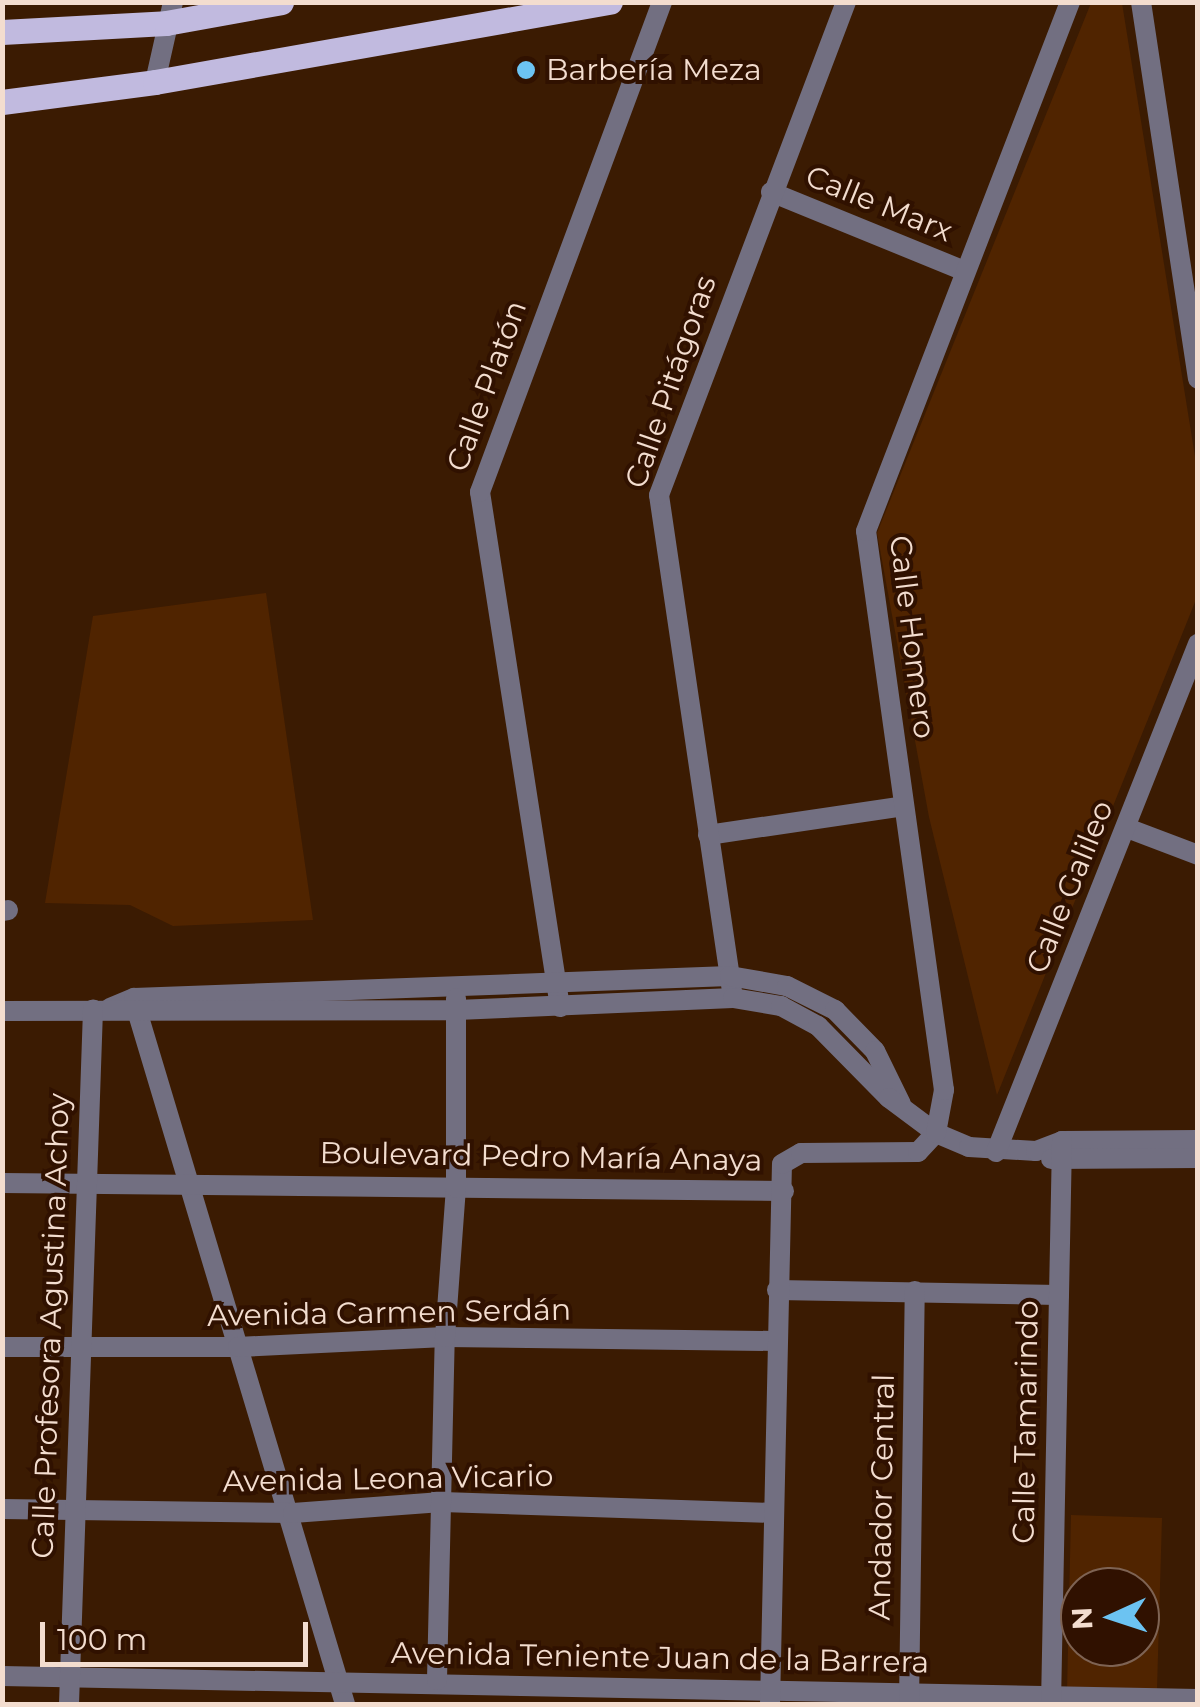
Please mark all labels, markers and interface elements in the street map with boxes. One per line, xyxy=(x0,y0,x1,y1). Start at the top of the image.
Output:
place label: Barbería Meza xyxy=(546,52,762,88)
marker: Barbería Meza xyxy=(515,59,537,81)
street label: Calle Marx xyxy=(800,158,958,250)
street label: Calle Pitágoras xyxy=(618,271,724,493)
street label: Calle Platón xyxy=(439,296,535,476)
street label: Calle Homero xyxy=(882,533,942,741)
street label: Calle Galileo xyxy=(1019,795,1121,979)
street label: Calle Profesora Agustina Achoy xyxy=(25,1093,77,1559)
street label: Boulevard Pedro María Anaya xyxy=(319,1135,763,1179)
street label: Avenida Carmen Serdán xyxy=(207,1292,571,1334)
street label: Calle Tamarindo xyxy=(1006,1300,1046,1544)
street label: Andador Central xyxy=(862,1373,902,1621)
street label: Avenida Leona Vicario xyxy=(222,1458,554,1500)
north arrow xyxy=(1060,1567,1160,1667)
scale bar xyxy=(45,1602,312,1664)
text: N xyxy=(1064,1606,1100,1631)
text: 100 m xyxy=(57,1621,147,1658)
street label: Avenida Teniente Juan de la Barrera xyxy=(391,1635,929,1681)

